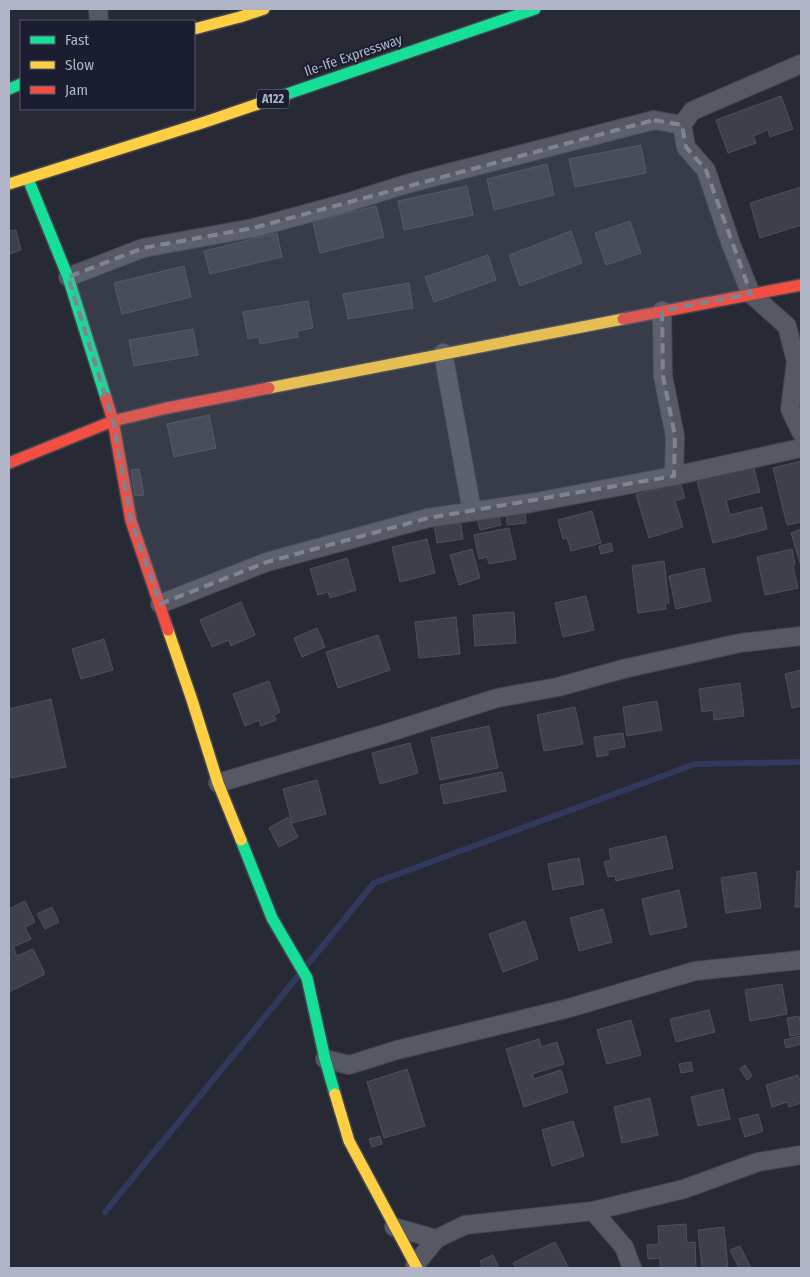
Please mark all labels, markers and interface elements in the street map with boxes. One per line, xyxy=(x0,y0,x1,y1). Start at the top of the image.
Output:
legend xyxy=(20,20,195,110)
street label: Ile-Ife Expressway xyxy=(302,30,405,80)
text: Fast xyxy=(65,31,89,49)
text: Slow xyxy=(65,56,94,74)
text: Jam xyxy=(65,81,88,99)
road number: A122 xyxy=(257,90,289,108)

